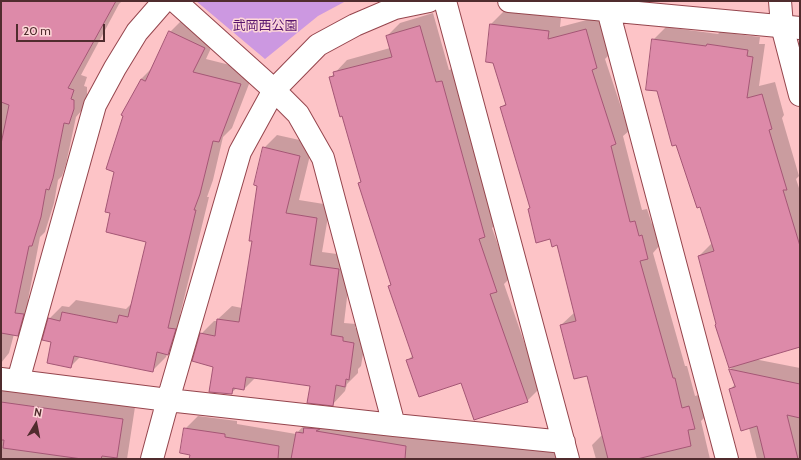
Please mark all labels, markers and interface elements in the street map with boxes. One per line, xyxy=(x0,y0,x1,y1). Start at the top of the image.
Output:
scale bar xyxy=(18,16,107,42)
park label: 武岡西公園 xyxy=(233,18,297,34)
text: 20 m xyxy=(23,23,51,38)
north arrow xyxy=(16,404,56,444)
text: N xyxy=(33,405,43,420)

